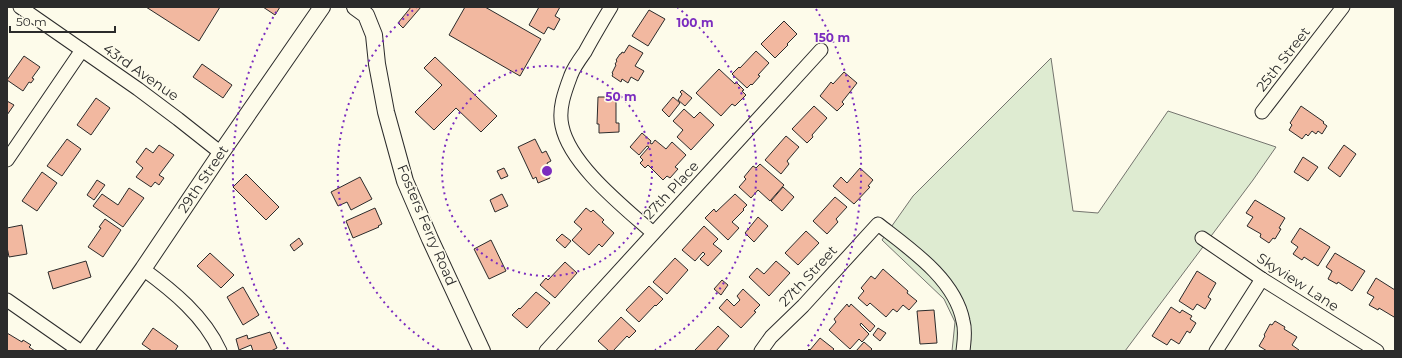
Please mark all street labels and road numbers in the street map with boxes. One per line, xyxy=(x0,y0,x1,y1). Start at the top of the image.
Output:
street label: 25th Street xyxy=(1252,23,1314,95)
street label: 43rd Avenue xyxy=(100,39,182,105)
street label: 29th Street xyxy=(174,141,232,216)
street label: 27th Place xyxy=(639,157,703,223)
street label: Fosters Ferry Road xyxy=(393,162,461,288)
street label: 27th Street xyxy=(775,241,841,310)
street label: Skyview Lane xyxy=(1254,249,1342,315)

